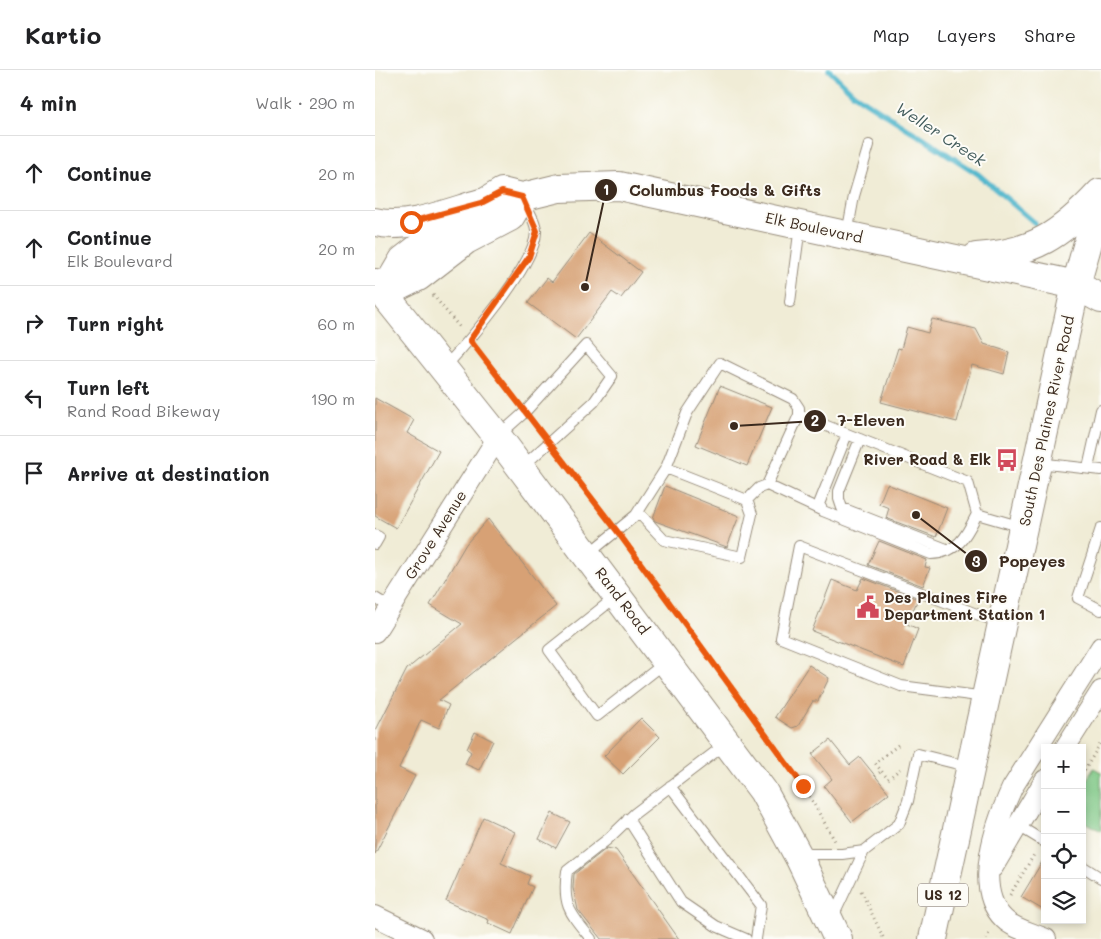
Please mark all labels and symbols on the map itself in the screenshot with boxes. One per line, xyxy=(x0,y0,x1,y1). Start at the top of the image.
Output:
water label: Weller Creek xyxy=(892,97,991,171)
callout: Columbus Foods & Gifts xyxy=(594,174,831,205)
text: 1 xyxy=(603,179,609,199)
text: Columbus Foods & Gifts xyxy=(629,179,821,200)
street label: Elk Boulevard xyxy=(764,207,865,247)
route start xyxy=(400,211,423,234)
street label: South Des Plaines River Road xyxy=(1014,314,1078,528)
callout: 7-Eleven xyxy=(803,405,915,436)
text: 7-Eleven xyxy=(837,409,905,430)
text: 2 xyxy=(811,410,819,430)
bus stop icon: River Road & Elk xyxy=(994,447,1020,473)
place label: River Road & Elk xyxy=(863,449,991,469)
street label: Grove Avenue xyxy=(400,486,471,583)
callout: Popeyes xyxy=(963,546,1075,577)
text: Popeyes xyxy=(999,550,1065,571)
text: 3 xyxy=(971,551,981,571)
street label: Rand Road xyxy=(591,563,655,638)
place label: Des Plaines Fire Department Station 1 xyxy=(884,587,1045,624)
public building icon: Des Plaines Fire Department Station 1 xyxy=(855,594,881,620)
route end xyxy=(792,775,815,798)
road number: US 12 xyxy=(918,884,968,906)

